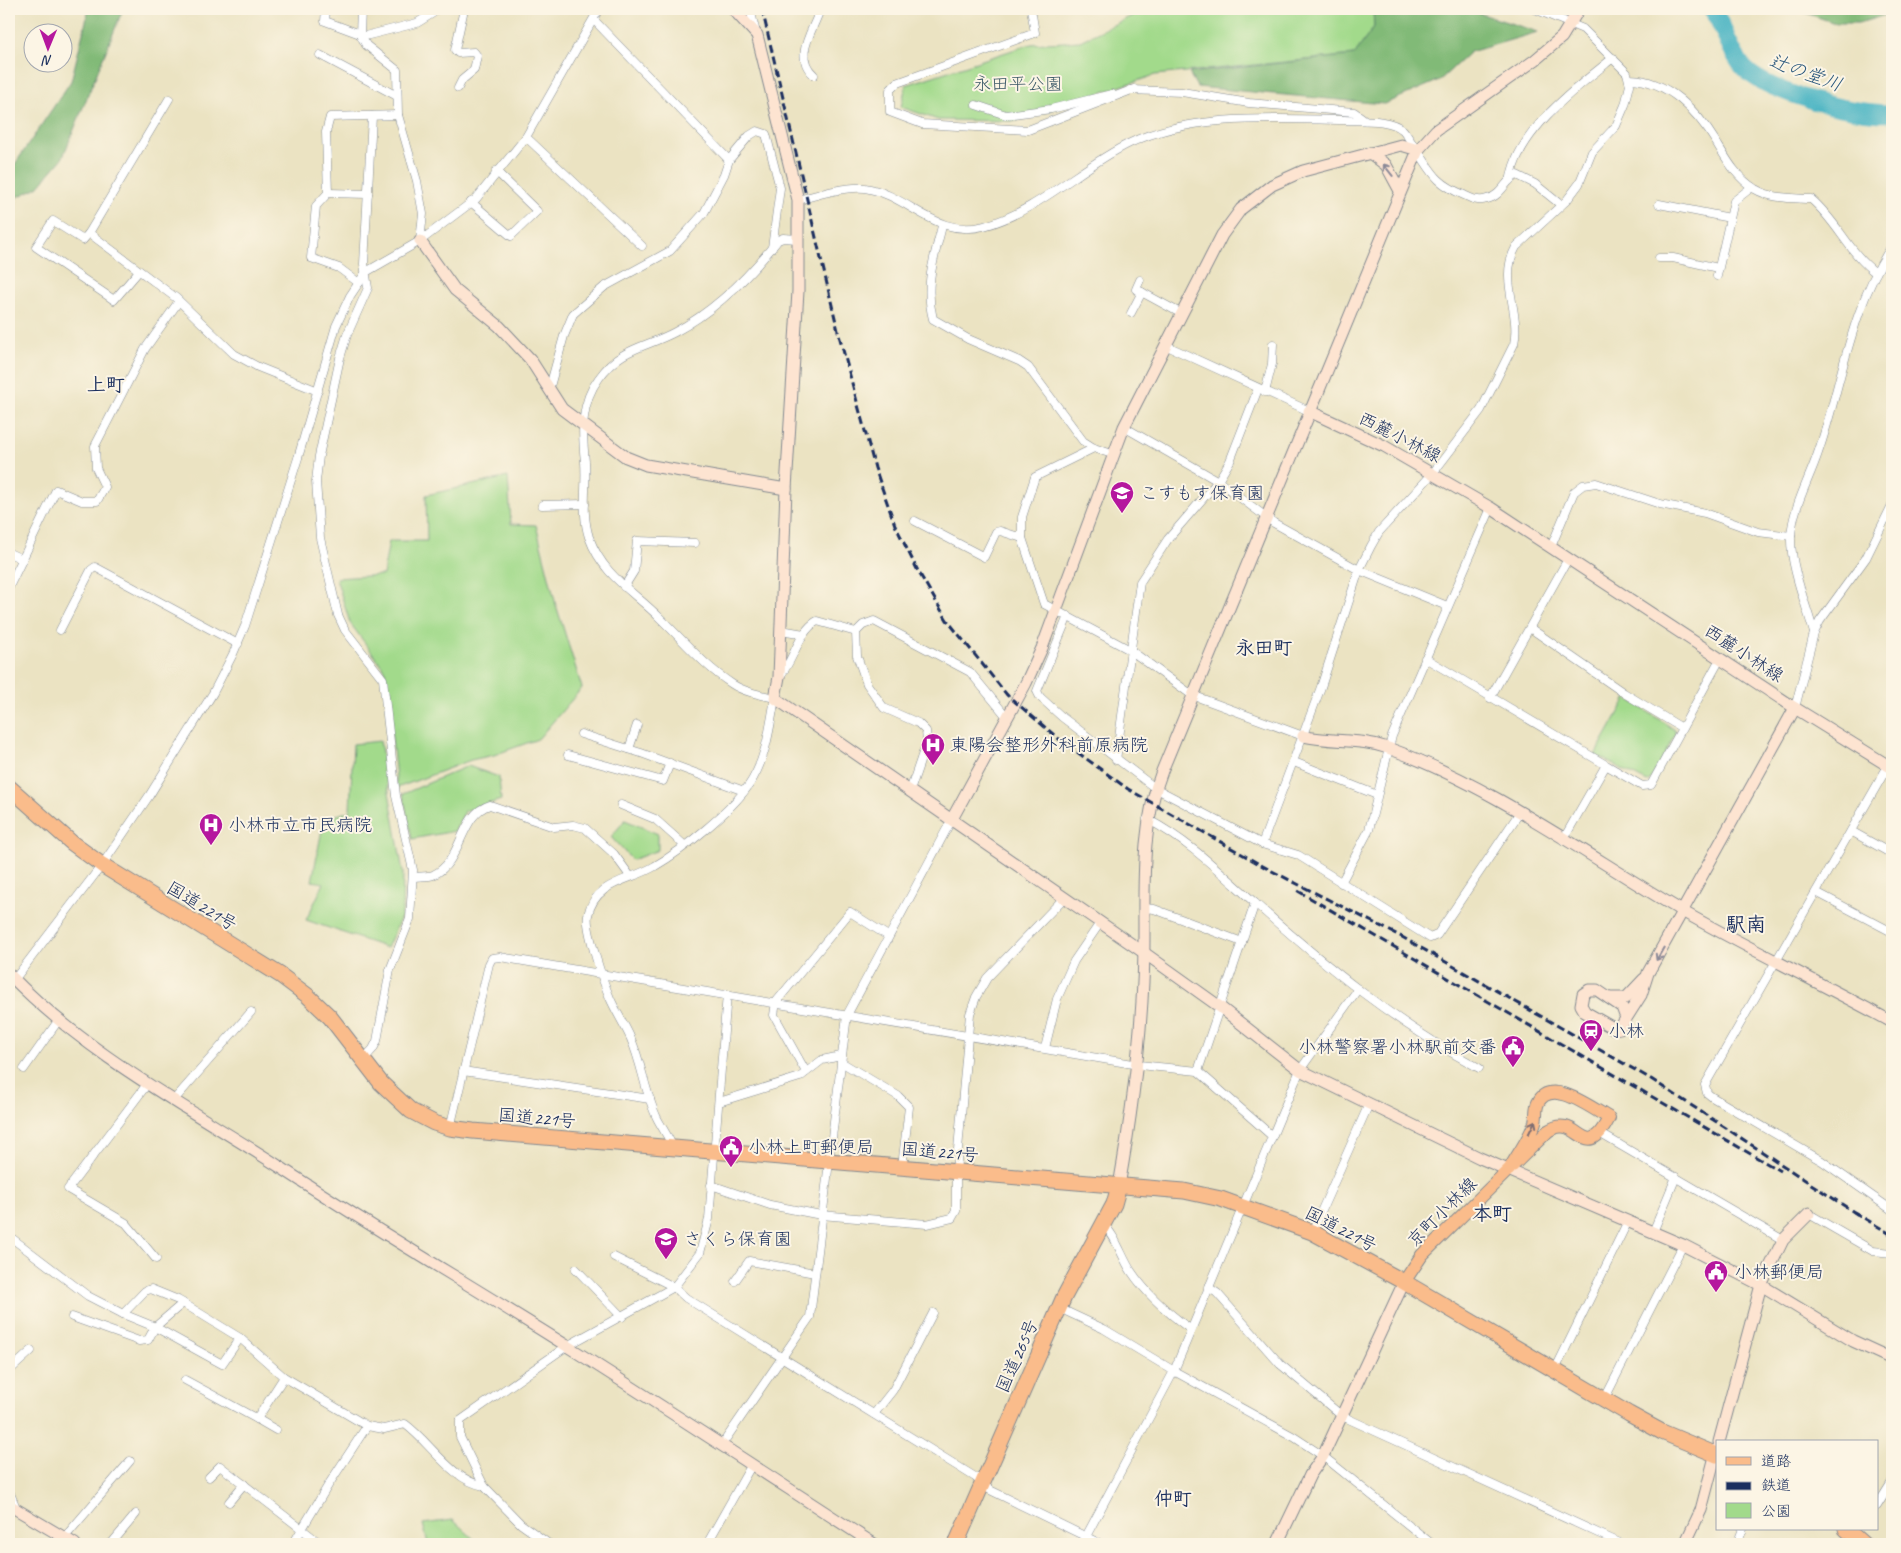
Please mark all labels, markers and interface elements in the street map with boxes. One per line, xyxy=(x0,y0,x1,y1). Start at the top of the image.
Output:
north arrow xyxy=(22,22,72,72)
water label: 辻の堂川 xyxy=(1766,49,1845,97)
text: N xyxy=(41,52,52,69)
park label: 永田平公園 xyxy=(973,73,1063,95)
one-way arrow xyxy=(1383,163,1394,176)
district label: 上町 xyxy=(87,373,125,397)
street label: 西麓小林線 xyxy=(1355,407,1445,467)
school or university icon: こすもす保育園 xyxy=(1109,480,1135,514)
place label: こすもす保育園 xyxy=(1140,482,1265,504)
street label: 西麓小林線 xyxy=(1700,619,1788,687)
district label: 永田町 xyxy=(1235,636,1293,660)
hospital icon: 東陽会整形外科前原病院 xyxy=(920,732,946,766)
place label: 東陽会整形外科前原病院 xyxy=(950,734,1148,756)
hospital icon: 小林市立市民病院 xyxy=(198,812,224,846)
place label: 小林市立市民病院 xyxy=(228,814,372,836)
street label: 国道221号 xyxy=(163,876,241,936)
district label: 駅南 xyxy=(1726,912,1766,937)
one-way arrow xyxy=(1654,946,1664,960)
station icon: 小林 xyxy=(1578,1018,1604,1052)
place label: 小林 xyxy=(1608,1020,1644,1042)
public building icon: 小林警察署小林駅前交番 xyxy=(1500,1034,1526,1068)
place label: 小林警察署小林駅前交番 xyxy=(1298,1036,1496,1058)
street label: 国道221号 xyxy=(497,1104,577,1132)
one-way arrow xyxy=(1528,1120,1537,1135)
public building icon: 小林上町郵便局 xyxy=(718,1134,744,1168)
place label: 小林上町郵便局 xyxy=(748,1136,874,1158)
street label: 国道221号 xyxy=(900,1138,980,1166)
street label: 京町小林線 xyxy=(1402,1172,1482,1252)
street label: 国道221号 xyxy=(1301,1201,1381,1257)
district label: 本町 xyxy=(1472,1201,1512,1226)
school or university icon: さくら保育園 xyxy=(653,1226,679,1260)
place label: さくら保育園 xyxy=(684,1228,792,1250)
public building icon: 小林郵便局 xyxy=(1703,1259,1729,1293)
place label: 小林郵便局 xyxy=(1734,1261,1824,1283)
street label: 国道265号 xyxy=(991,1316,1043,1396)
legend xyxy=(1716,1440,1878,1530)
text: 道路 xyxy=(1761,1452,1791,1471)
text: 鉄道 xyxy=(1761,1476,1791,1495)
district label: 仲町 xyxy=(1154,1487,1192,1511)
text: 公園 xyxy=(1761,1502,1791,1521)

